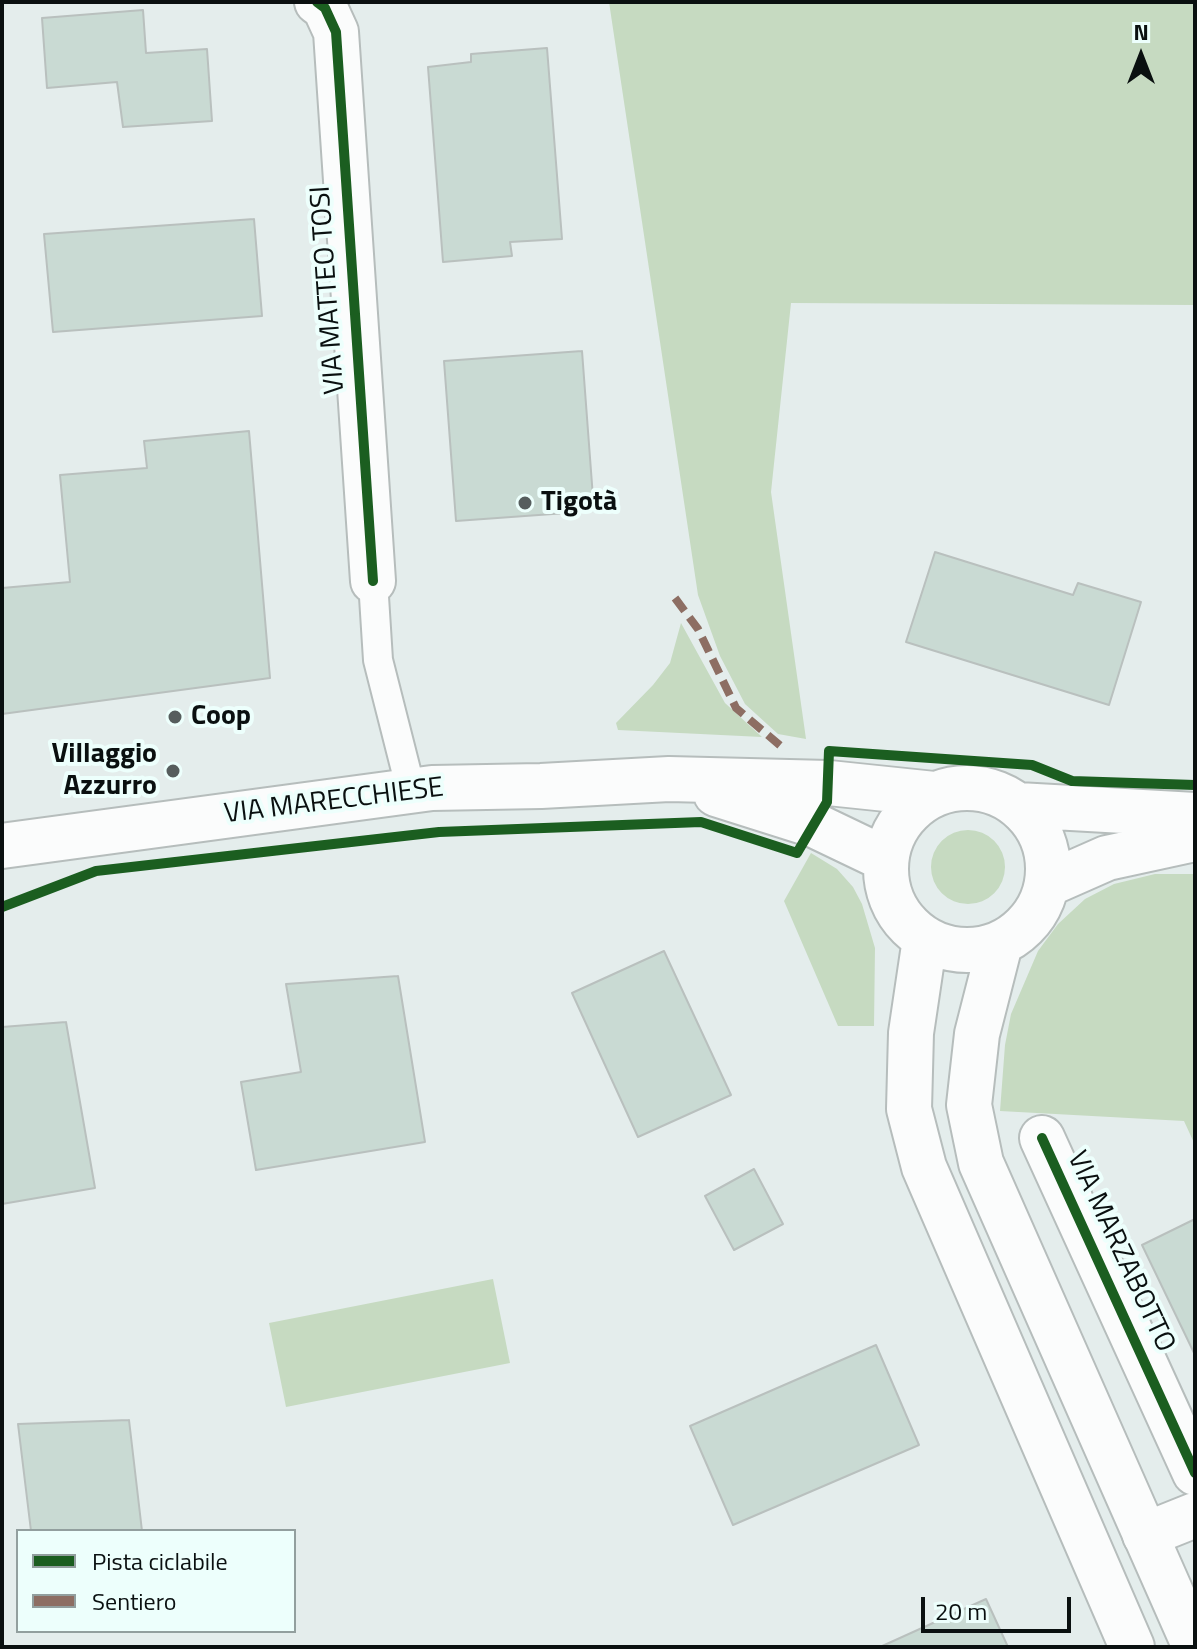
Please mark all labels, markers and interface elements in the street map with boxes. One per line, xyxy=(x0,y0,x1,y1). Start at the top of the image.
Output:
text: N xyxy=(1133,15,1149,49)
north arrow xyxy=(1101,16,1181,96)
street label: VIA MATTEO TOSI xyxy=(305,185,353,395)
place label: Tigotà xyxy=(541,486,617,520)
marker: Tigotà xyxy=(516,494,534,512)
place label: Coop xyxy=(191,700,251,734)
marker: Coop xyxy=(166,708,184,726)
place label: Villaggio Azzurro xyxy=(51,738,157,804)
marker: Villaggio Azzurro xyxy=(164,762,182,780)
street label: VIA MARECCHIESE xyxy=(222,772,446,832)
street label: VIA MARZABOTTO xyxy=(1059,1146,1181,1358)
legend xyxy=(16,1529,296,1633)
text: Pista ciclabile xyxy=(92,1543,228,1579)
scale bar xyxy=(925,1581,1075,1631)
text: Sentiero xyxy=(92,1583,176,1619)
text: 20 m xyxy=(935,1593,987,1629)

